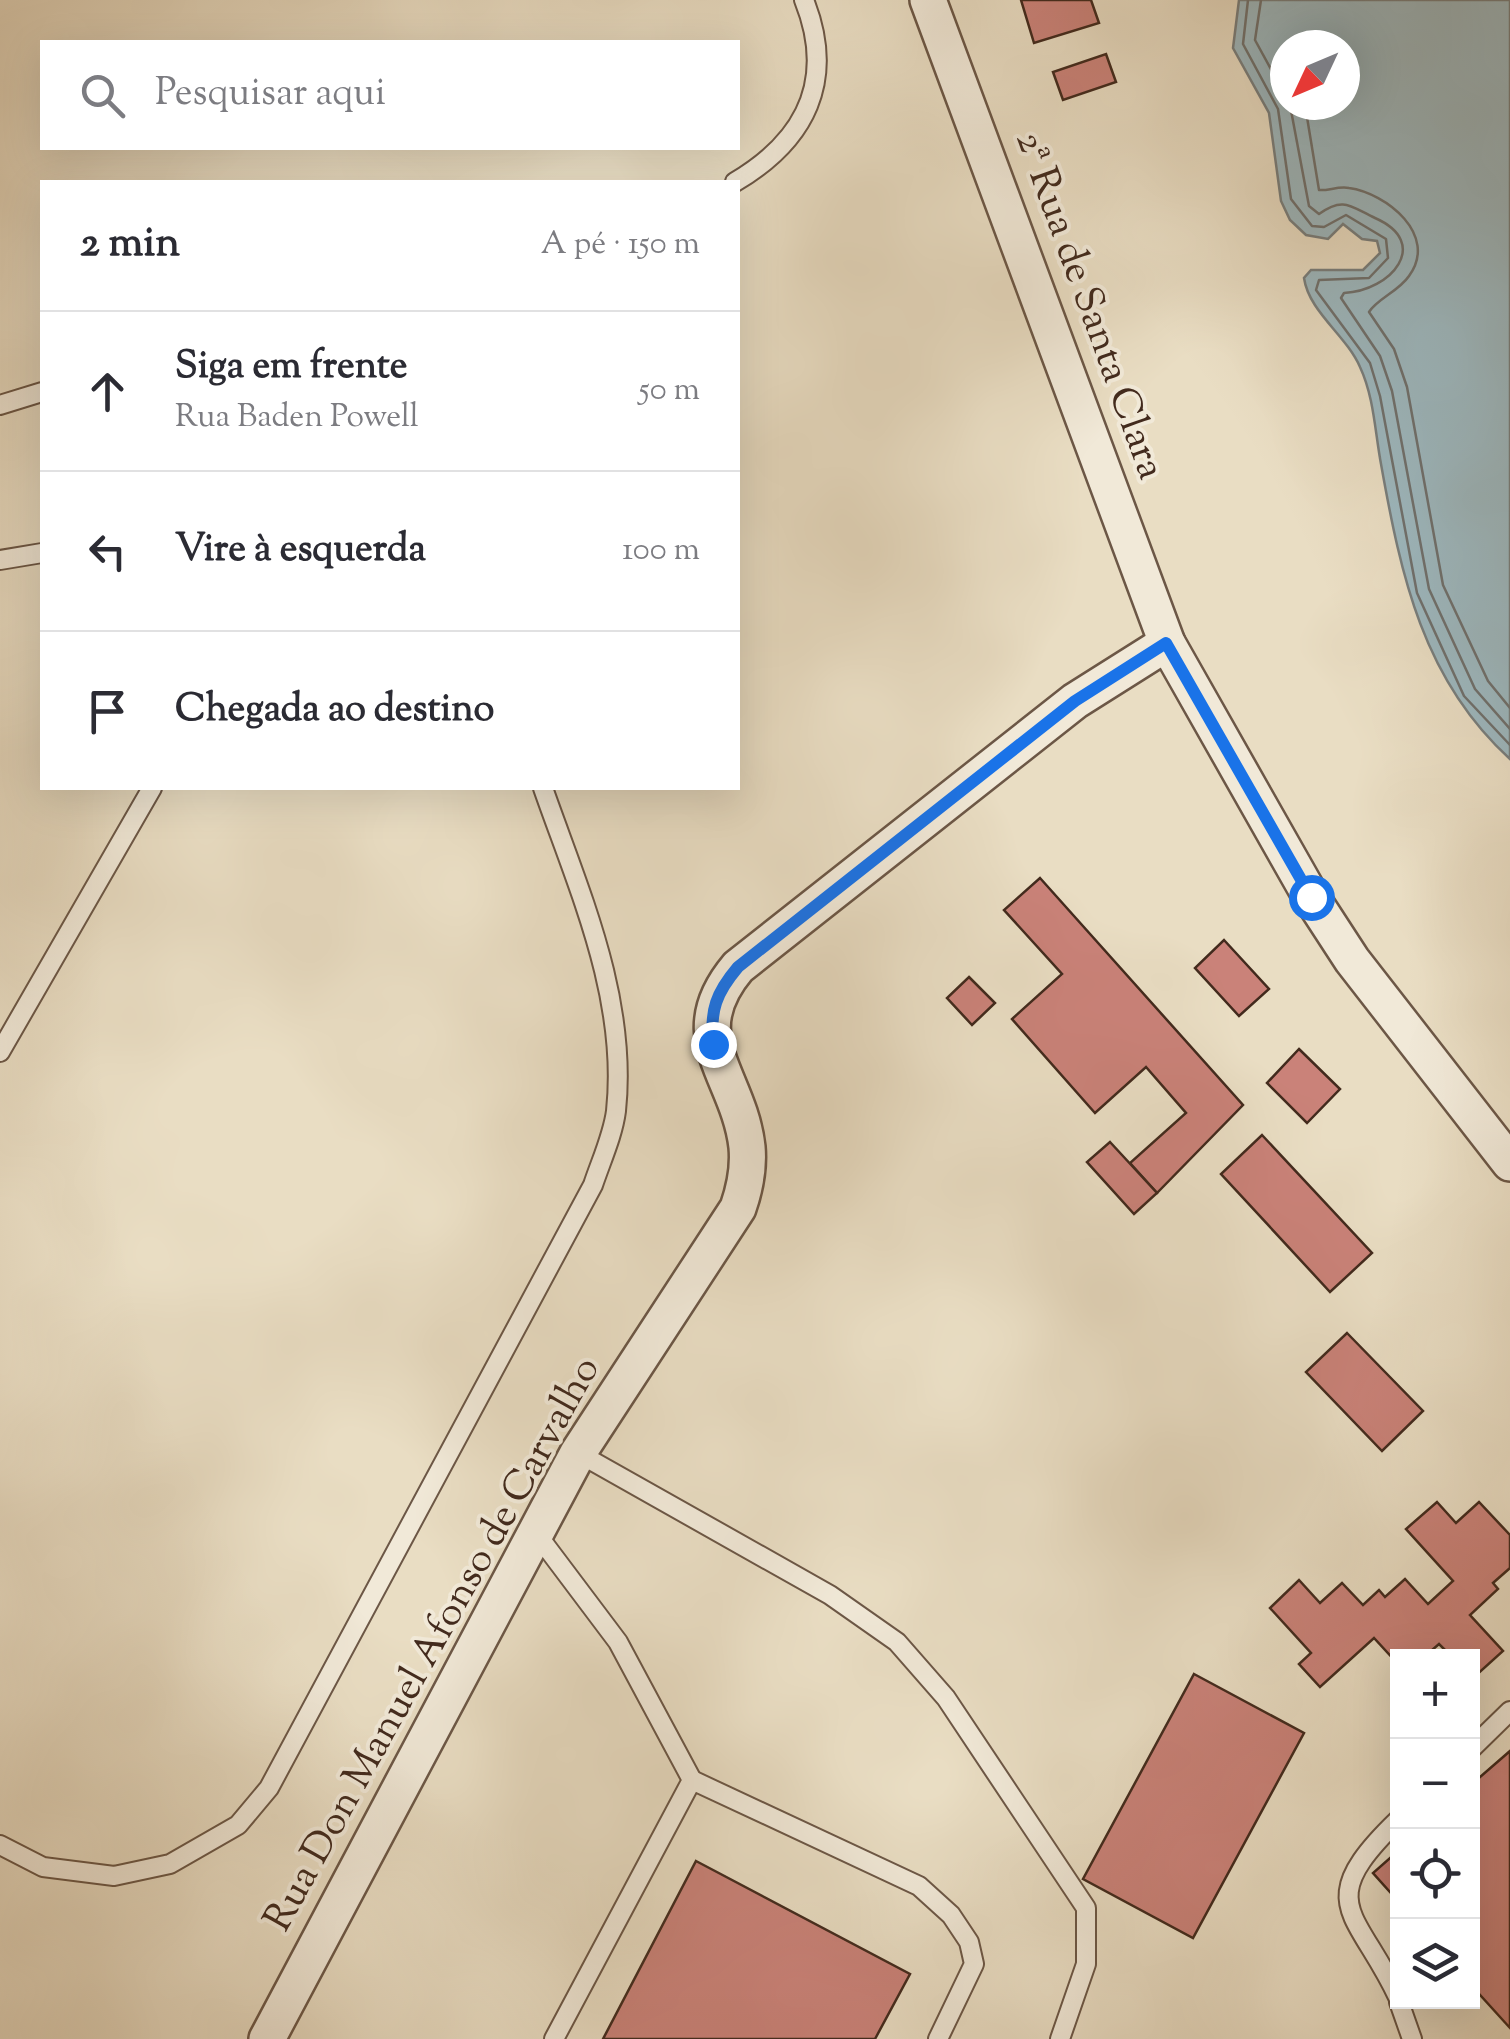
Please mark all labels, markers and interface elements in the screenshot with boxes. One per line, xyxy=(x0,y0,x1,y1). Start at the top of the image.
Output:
north arrow xyxy=(1270,30,1360,120)
search box xyxy=(40,40,740,150)
icon: search xyxy=(75,68,130,123)
text: Pesquisar aqui xyxy=(155,68,386,122)
street label: 2ª Rua de Santa Clara xyxy=(999,124,1177,488)
text: 2 min xyxy=(80,215,180,275)
text: A pé · 150 m xyxy=(541,222,700,268)
text: Siga em frente xyxy=(175,341,408,395)
icon: ahead xyxy=(80,364,135,419)
text: 50 m xyxy=(639,368,700,414)
text: Rua Baden Powell xyxy=(175,395,419,441)
icon: left xyxy=(80,524,135,579)
text: Vire à esquerda xyxy=(175,524,426,578)
text: 100 m xyxy=(622,528,700,574)
icon: arrive xyxy=(80,684,135,739)
text: Chegada ao destino xyxy=(175,684,494,738)
route start xyxy=(1289,875,1335,921)
route end xyxy=(691,1022,737,1068)
street label: Rua Don Manuel Afonso de Carvalho xyxy=(252,1347,616,1943)
map controls xyxy=(1390,1649,1480,2009)
button: + xyxy=(1390,1649,1480,1739)
button: − xyxy=(1390,1739,1480,1829)
button: locate xyxy=(1390,1829,1480,1919)
button: layers xyxy=(1390,1919,1480,2009)

